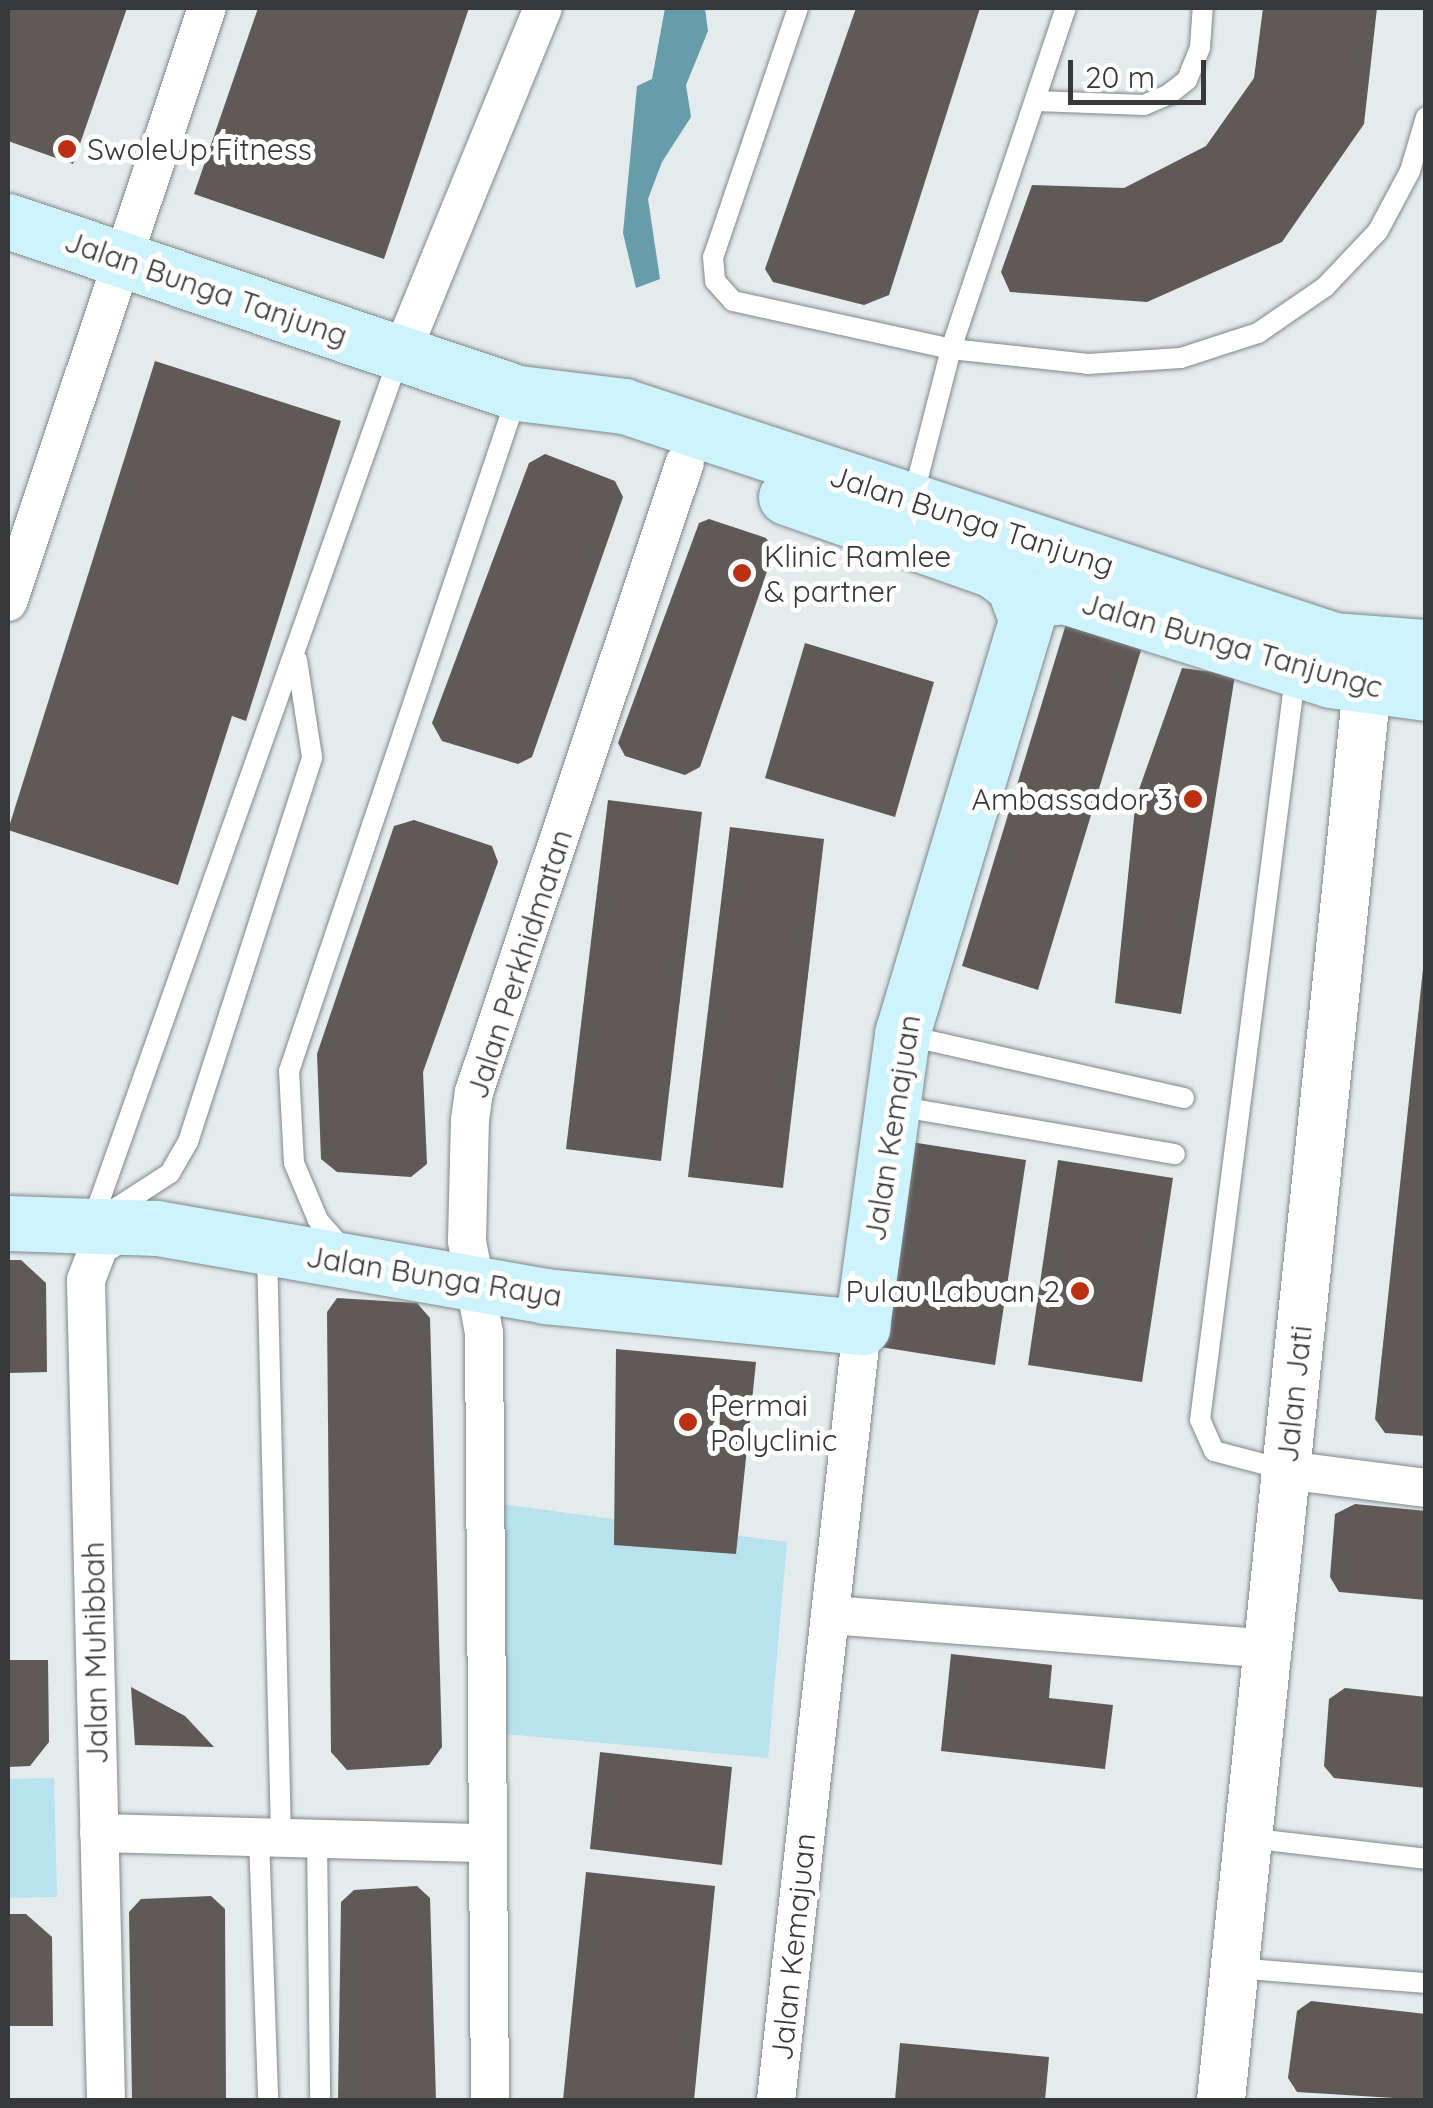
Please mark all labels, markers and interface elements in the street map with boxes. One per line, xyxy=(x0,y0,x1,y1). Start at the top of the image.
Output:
scale bar xyxy=(1073,40,1210,102)
text: 20 m xyxy=(1085,58,1155,96)
place label: SwoleUp Fitness xyxy=(87,131,312,167)
marker: SwoleUp Fitness xyxy=(56,138,78,160)
street label: Jalan Bunga Tanjung xyxy=(60,223,352,353)
street label: Jalan Bunga Tanjung xyxy=(825,457,1119,583)
place label: Klinic Ramlee & partner xyxy=(764,538,951,608)
marker: Klinic Ramlee & partner xyxy=(729,560,755,586)
street label: Jalan Bunga Tanjungc xyxy=(1077,585,1387,705)
place label: Ambassador 3 xyxy=(972,781,1173,817)
marker: Ambassador 3 xyxy=(1182,788,1204,810)
street label: Jalan Perkhidmatan xyxy=(458,825,580,1103)
street label: Jalan Kemajuan xyxy=(856,1012,928,1244)
street label: Jalan Bunga Raya xyxy=(304,1238,564,1314)
place label: Pulau Labuan 2 xyxy=(845,1273,1060,1309)
marker: Pulau Labuan 2 xyxy=(1069,1280,1091,1302)
street label: Jalan Jati xyxy=(1269,1324,1319,1464)
place label: Permai Polyclinic xyxy=(710,1387,837,1458)
marker: Permai Polyclinic xyxy=(675,1409,701,1435)
street label: Jalan Muhibbah xyxy=(75,1541,115,1765)
street label: Jalan Kemajuan xyxy=(763,1831,823,2063)

